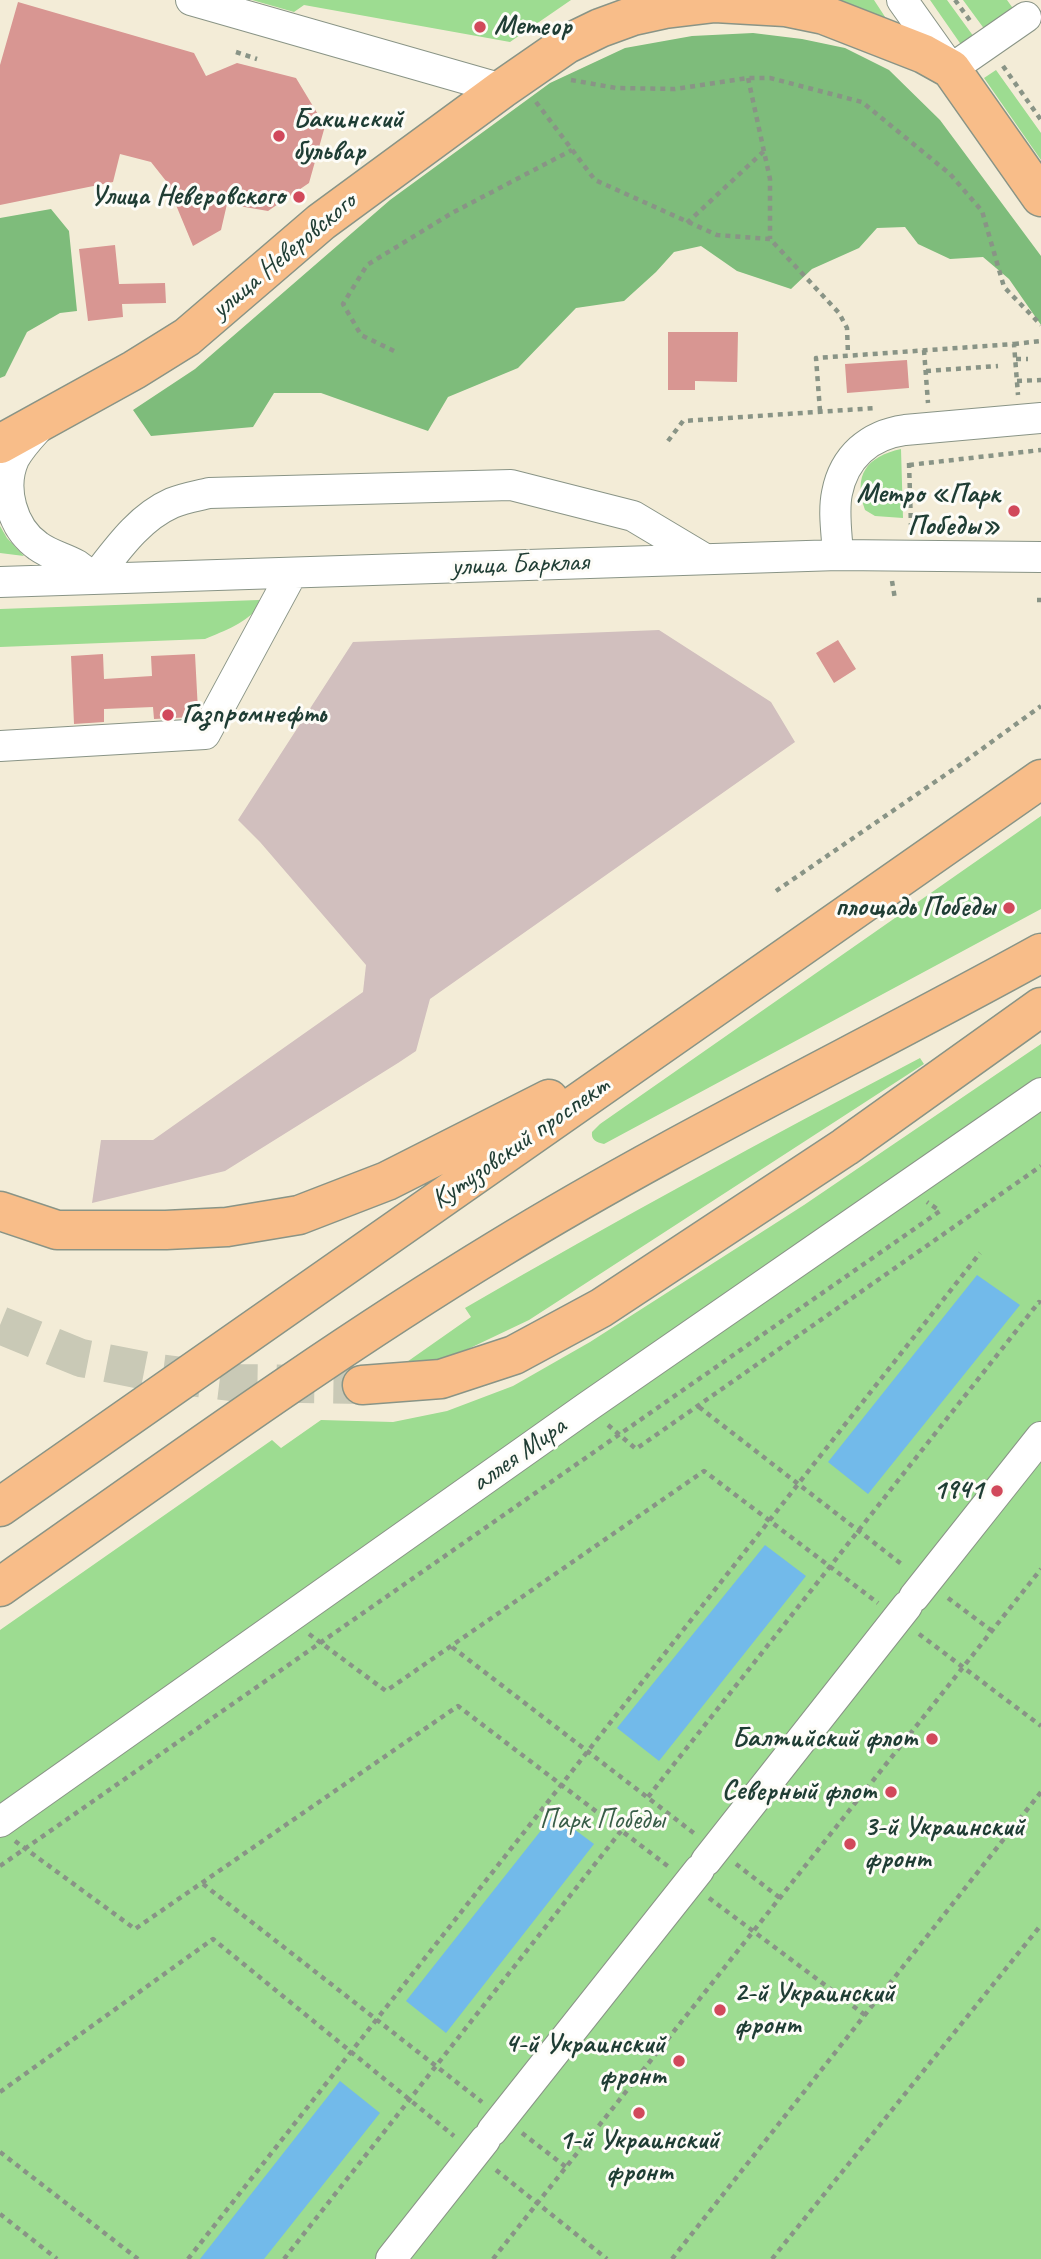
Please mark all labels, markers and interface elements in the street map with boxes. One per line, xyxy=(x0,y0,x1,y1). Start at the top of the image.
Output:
place label: Метеор xyxy=(494,10,572,44)
marker: Метеор xyxy=(472,19,488,35)
place label: Бакинский бульвар xyxy=(293,103,403,169)
marker: Бакинский бульвар xyxy=(271,128,287,144)
place label: Улица Неверовского xyxy=(90,180,285,214)
street label: улица Неверовского xyxy=(205,186,363,326)
marker: Улица Неверовского xyxy=(291,189,307,205)
place label: Метро «Парк Победы» xyxy=(857,478,1000,544)
marker: Метро «Парк Победы» xyxy=(1006,503,1022,519)
street label: улица Барклая xyxy=(451,546,589,584)
place label: Газпромнефть xyxy=(182,698,326,732)
marker: Газпромнефть xyxy=(160,707,176,723)
place label: площадь Победы xyxy=(835,891,995,925)
marker: площадь Победы xyxy=(1001,900,1017,916)
street label: Кутузовский проспект xyxy=(425,1069,617,1217)
street label: аллея Мира xyxy=(465,1410,573,1500)
place label: 1941 xyxy=(933,1474,983,1508)
marker: 1941 xyxy=(989,1483,1005,1499)
place label: Балтийский флот xyxy=(732,1722,918,1756)
marker: Балтийский флот xyxy=(924,1731,940,1747)
place label: Северный флот xyxy=(722,1775,877,1809)
marker: Северный флот xyxy=(883,1784,899,1800)
park label: Парк Победы xyxy=(540,1804,664,1838)
place label: 3-й Украинский фронт xyxy=(864,1811,1024,1877)
marker: 3-й Украинский фронт xyxy=(842,1836,858,1852)
place label: 2-й Украинский фронт xyxy=(734,1977,894,2043)
marker: 2-й Украинский фронт xyxy=(712,2002,728,2018)
place label: 4-й Украинский фронт xyxy=(505,2028,665,2094)
marker: 4-й Украинский фронт xyxy=(671,2053,687,2069)
marker: 1-й Украинский фронт xyxy=(631,2105,647,2121)
place label: 1-й Украинский фронт xyxy=(559,2124,719,2190)

